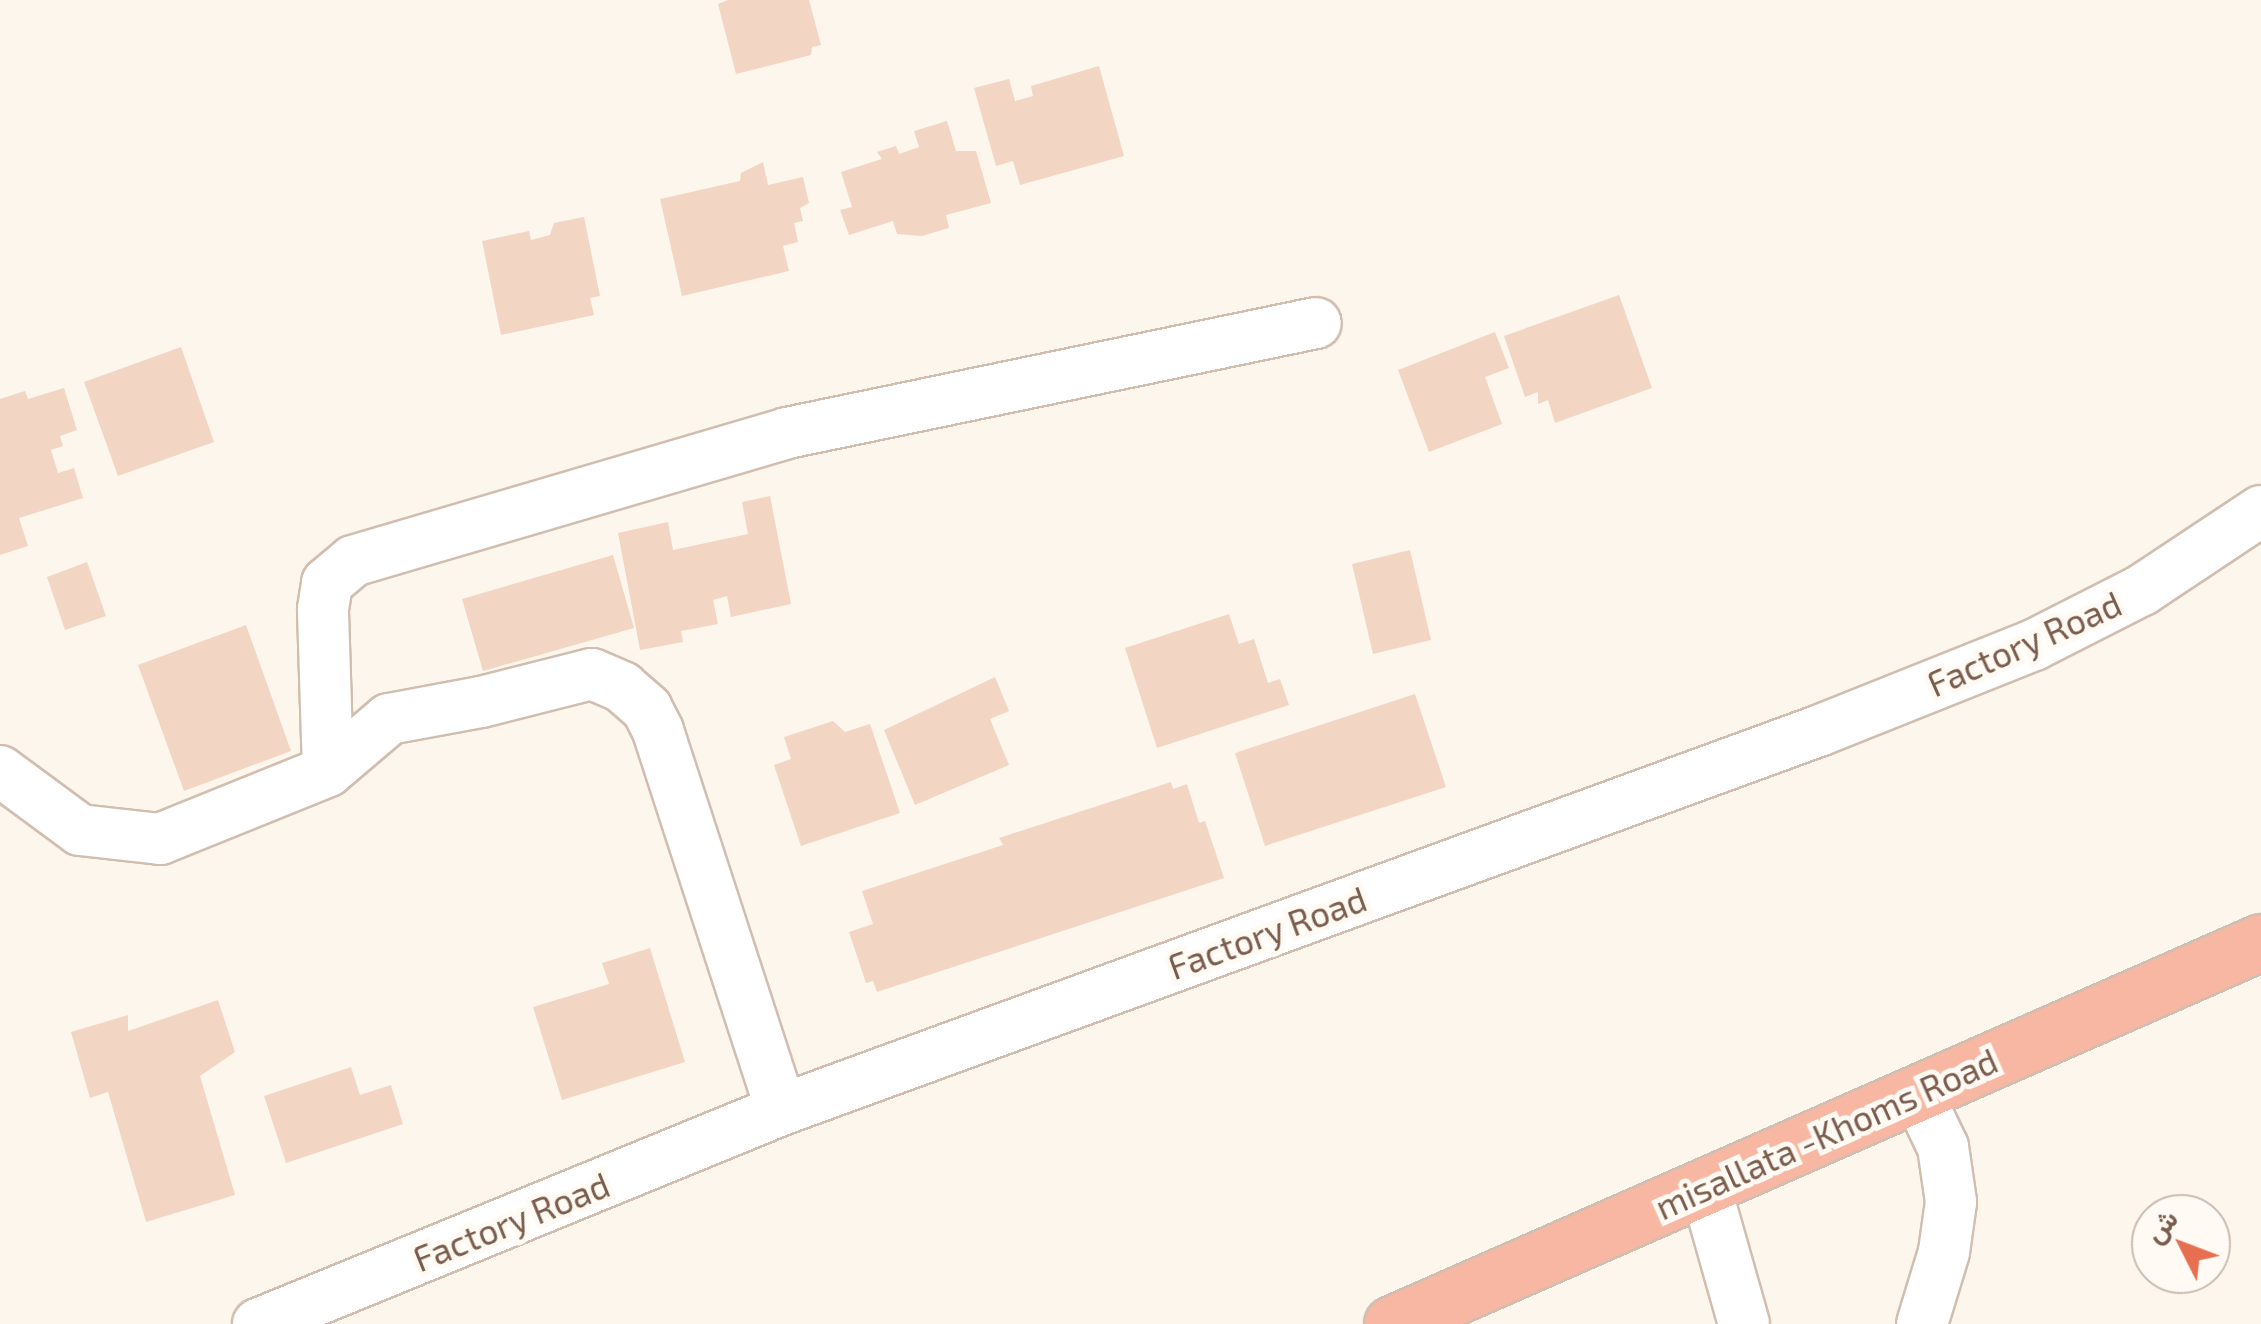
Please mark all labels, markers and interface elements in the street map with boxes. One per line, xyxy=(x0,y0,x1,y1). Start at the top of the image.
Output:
street label: Factory Road xyxy=(1920,581,2128,705)
street label: Factory Road xyxy=(1162,877,1372,987)
street label: misallata -Khoms Road xyxy=(1648,1039,2004,1227)
street label: Factory Road xyxy=(406,1162,616,1280)
north arrow xyxy=(2131,1194,2231,1294)
text: ش xyxy=(2136,1201,2184,1249)

